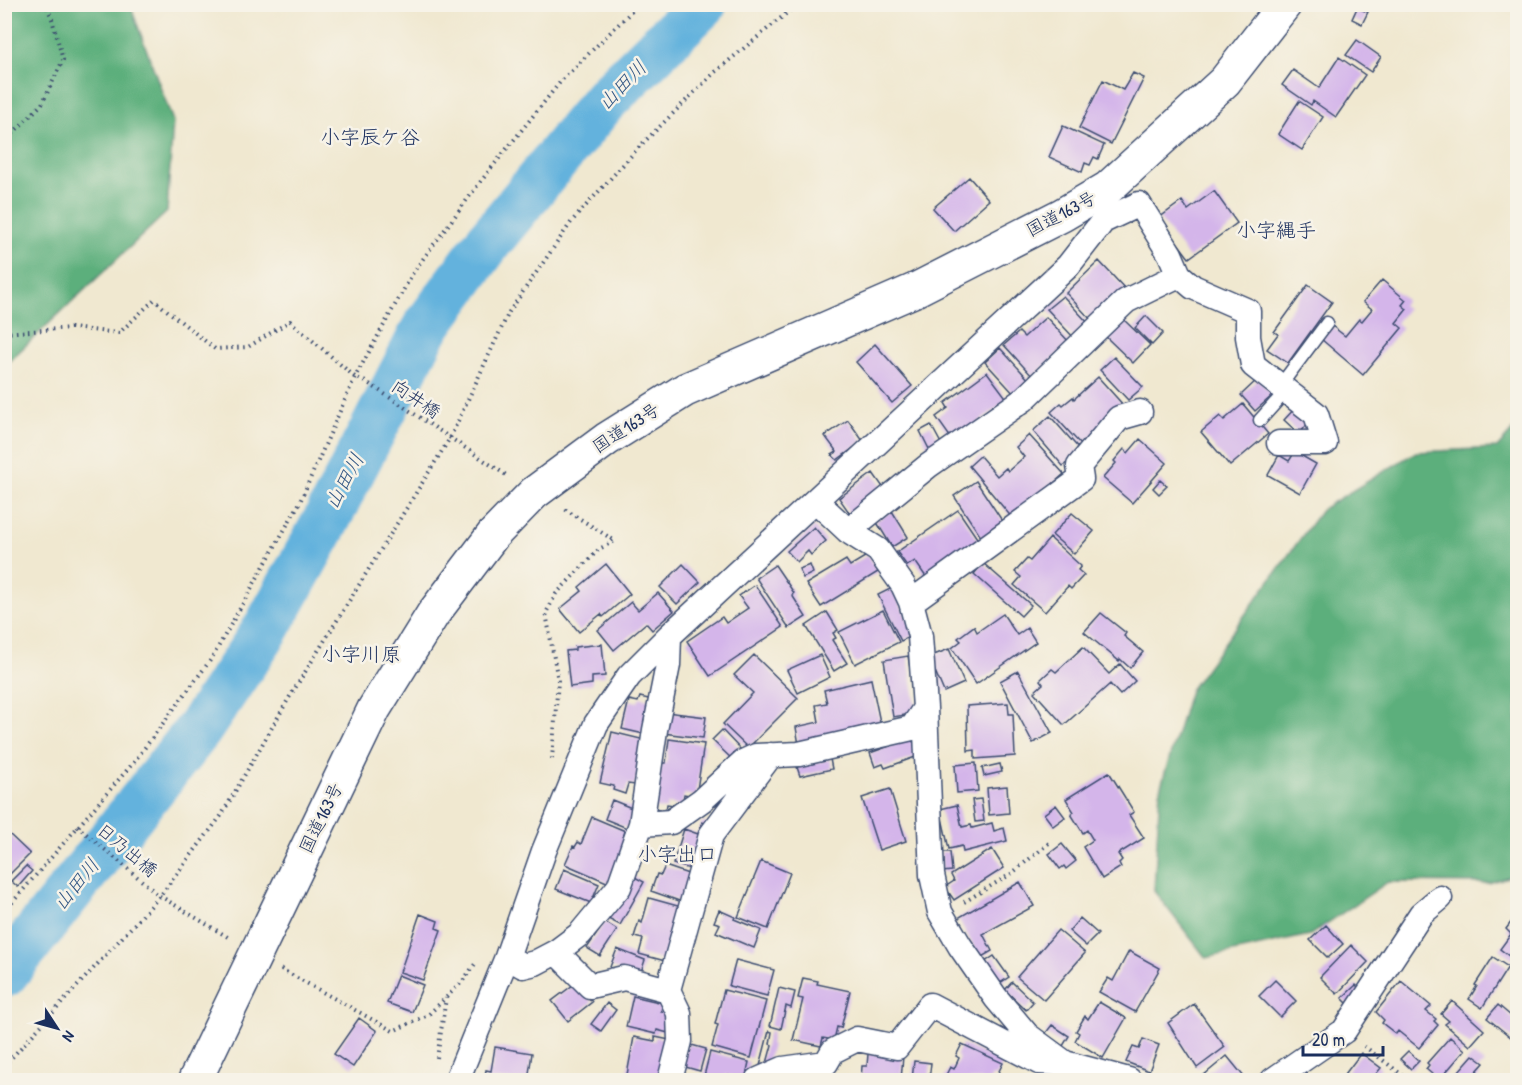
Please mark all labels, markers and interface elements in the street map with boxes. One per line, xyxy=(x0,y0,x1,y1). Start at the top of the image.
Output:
water label: 山田川 xyxy=(591,54,652,116)
district label: 小字辰ケ谷 xyxy=(320,123,420,150)
street label: 国道163号 xyxy=(1021,185,1100,242)
district label: 小字縄手 xyxy=(1236,216,1316,243)
street label: 向井橋 xyxy=(387,373,446,424)
street label: 国道163号 xyxy=(587,396,664,459)
water label: 山田川 xyxy=(318,448,370,514)
district label: 小字川原 xyxy=(321,640,401,667)
street label: 国道163号 xyxy=(293,778,348,857)
street label: 日乃出橋 xyxy=(92,817,163,882)
district label: 小字出口 xyxy=(637,840,717,867)
water label: 山田川 xyxy=(46,852,105,915)
north arrow xyxy=(27,998,87,1058)
scale bar xyxy=(1303,1019,1382,1057)
text: N xyxy=(57,1027,81,1047)
text: 20 m xyxy=(1312,1027,1345,1052)

